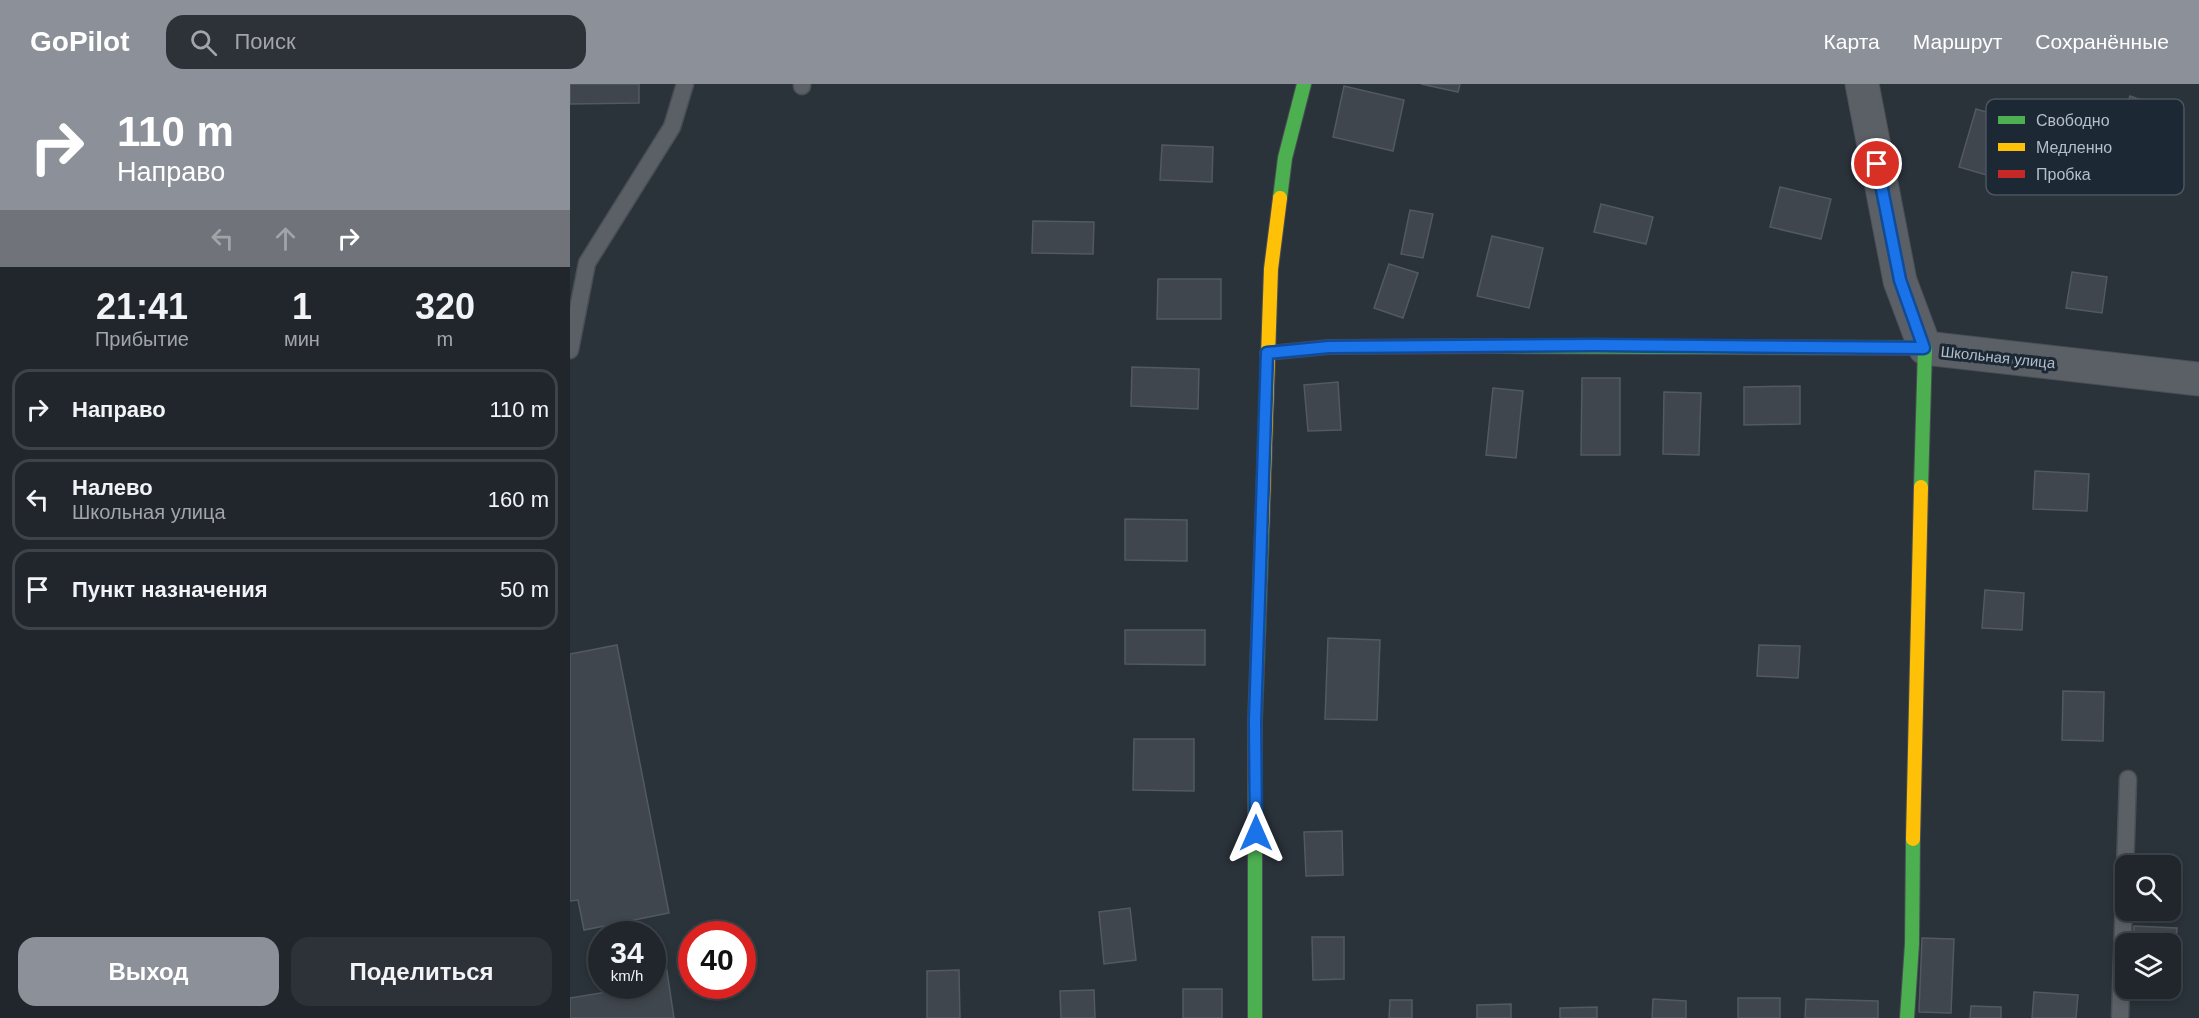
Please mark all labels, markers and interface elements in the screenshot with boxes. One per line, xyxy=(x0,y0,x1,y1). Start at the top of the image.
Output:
search box xyxy=(166,15,586,69)
text: GoPilot xyxy=(30,26,130,57)
icon: search xyxy=(187,26,220,59)
text: Поиск xyxy=(235,29,296,54)
text: Карта xyxy=(1824,30,1880,53)
text: Маршрут xyxy=(1913,30,2002,53)
text: Сохранённые xyxy=(2035,30,2169,53)
legend xyxy=(1986,99,2184,195)
icon: right xyxy=(18,108,96,186)
text: 110 m xyxy=(117,108,234,155)
text: Свободно xyxy=(2036,112,2110,129)
pin xyxy=(1851,138,1902,189)
text: Медленно xyxy=(2036,139,2112,156)
icon: arrive xyxy=(1860,147,1893,180)
text: Направо xyxy=(117,157,225,187)
text: Пробка xyxy=(2036,166,2091,183)
icon: left xyxy=(206,222,239,255)
icon: ahead xyxy=(269,222,302,255)
icon: right xyxy=(332,222,365,255)
text: 21:41 xyxy=(96,286,188,327)
text: 1 xyxy=(292,286,312,327)
text: 320 xyxy=(415,286,475,327)
text: Прибытие xyxy=(95,328,189,350)
text: мин xyxy=(284,328,320,350)
text: m xyxy=(437,328,453,350)
street label: Школьная улица xyxy=(1940,343,2057,372)
icon: right xyxy=(21,393,54,426)
text: Направо xyxy=(72,397,166,422)
text: 110 m xyxy=(489,397,549,422)
text: Налево xyxy=(72,475,153,500)
icon: left xyxy=(21,483,54,516)
text: 160 m xyxy=(488,487,549,512)
text: Школьная улица xyxy=(72,501,226,523)
icon: arrive xyxy=(21,573,54,606)
text: Пункт назначения xyxy=(72,577,268,602)
text: 50 m xyxy=(500,577,549,602)
position arrow xyxy=(1224,801,1288,865)
map controls xyxy=(2115,855,2181,999)
button: search xyxy=(2115,855,2181,921)
speed limit sign: 40 xyxy=(678,921,756,999)
button: layers xyxy=(2115,933,2181,999)
text: 34 xyxy=(610,936,644,969)
button: Выход xyxy=(18,937,279,1006)
button: Поделиться xyxy=(291,937,552,1006)
text: km/h xyxy=(611,967,643,984)

